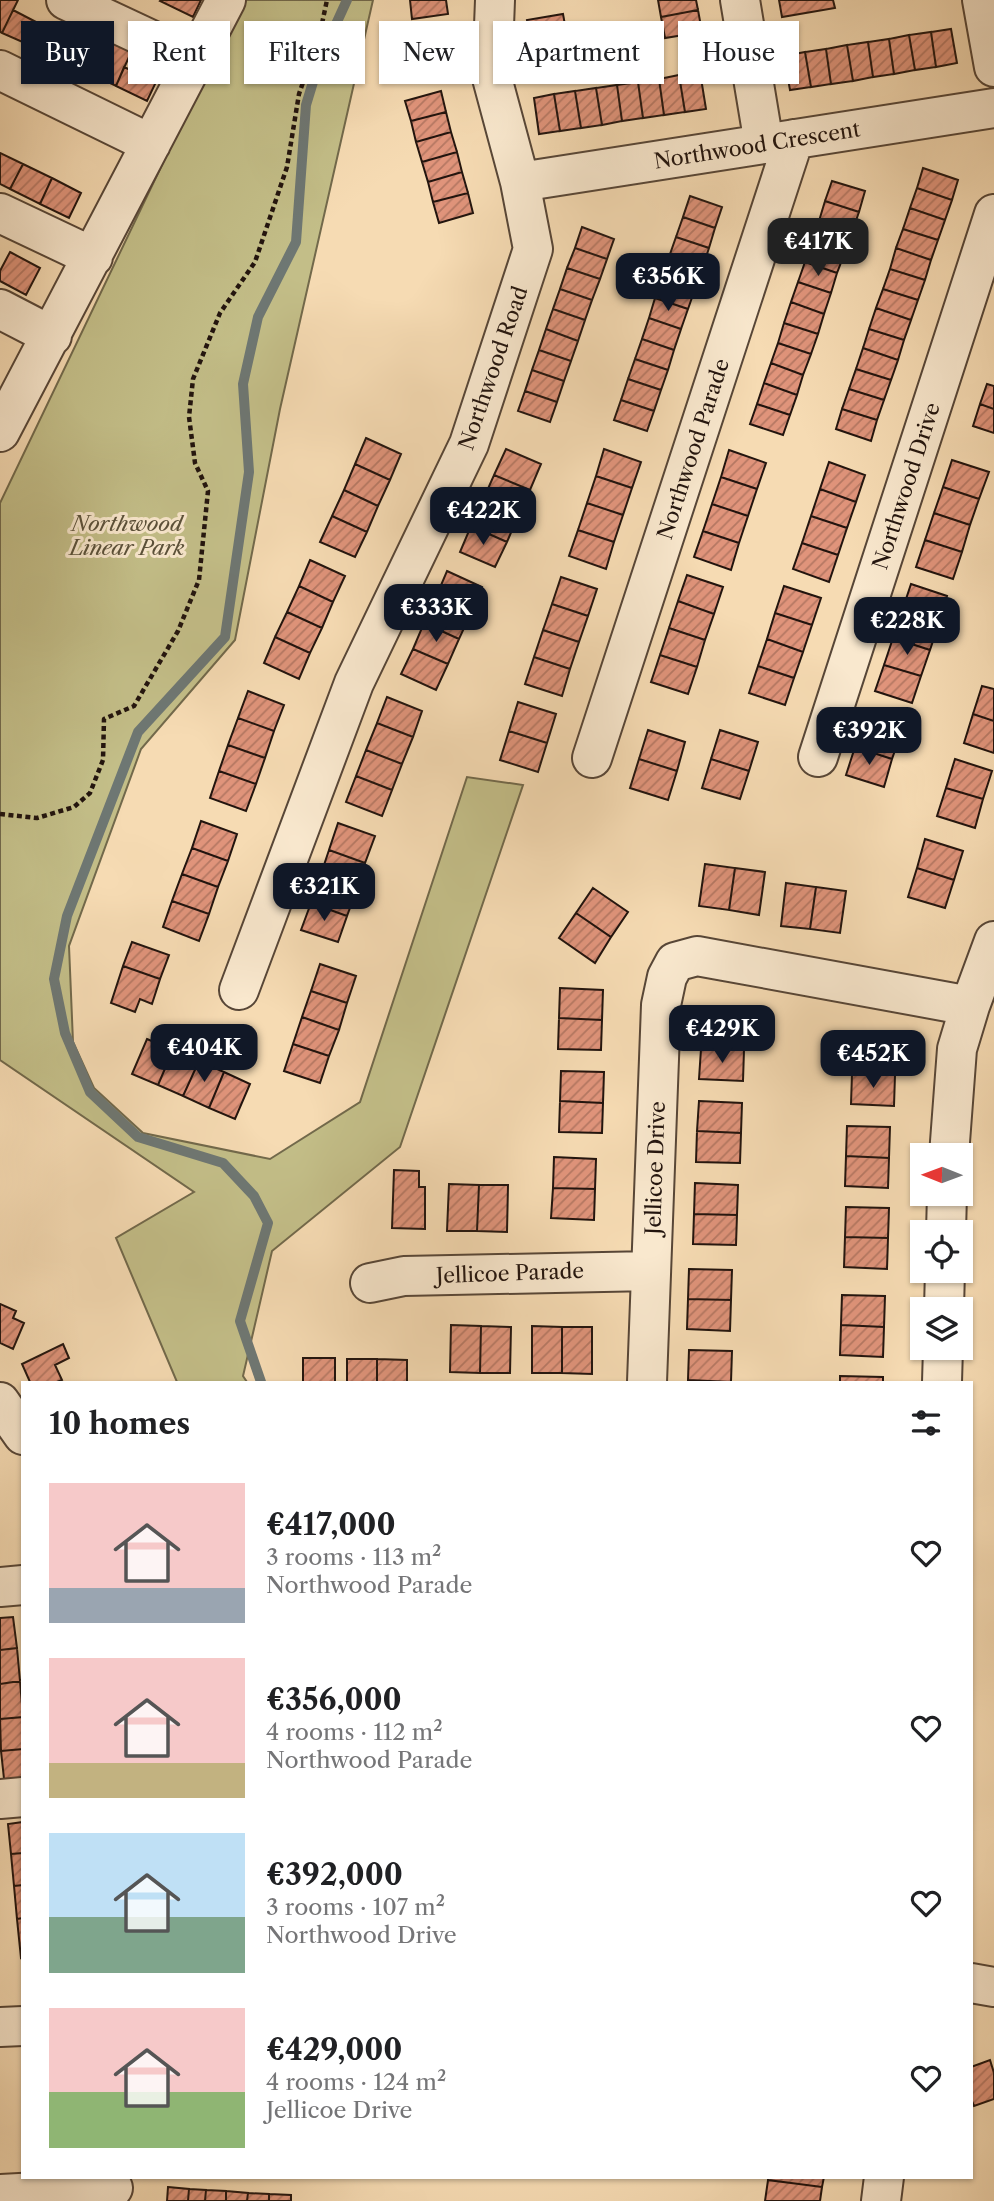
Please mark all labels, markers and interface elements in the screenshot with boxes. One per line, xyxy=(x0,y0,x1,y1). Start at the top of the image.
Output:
chip: Buy xyxy=(21,21,114,84)
chip: Rent xyxy=(128,21,230,84)
chip: Filters xyxy=(244,21,365,84)
chip: New xyxy=(379,21,479,84)
chip: Apartment xyxy=(493,21,664,84)
chip: House xyxy=(678,21,799,84)
street label: Northwood Crescent xyxy=(652,116,863,174)
pin: €417K xyxy=(769,218,867,278)
text: €417K xyxy=(784,227,852,255)
pin: €356K xyxy=(619,254,717,313)
text: €356K xyxy=(632,262,704,290)
street label: Northwood Road xyxy=(453,283,533,453)
street label: Northwood Parade xyxy=(652,355,734,543)
street label: Northwood Drive xyxy=(867,399,945,573)
pin: €422K xyxy=(434,488,532,547)
text: €422K xyxy=(446,496,520,524)
park label: Northwood Linear Park xyxy=(67,511,185,560)
pin: €333K xyxy=(387,584,485,644)
text: €333K xyxy=(400,593,472,621)
pin: €228K xyxy=(858,598,956,657)
text: €228K xyxy=(870,606,944,634)
pin: €392K xyxy=(820,708,918,767)
text: €392K xyxy=(832,716,906,744)
pin: €321K xyxy=(275,864,373,923)
text: €321K xyxy=(289,872,359,900)
pin: €429K xyxy=(673,1006,771,1065)
text: €429K xyxy=(685,1014,759,1042)
pin: €404K xyxy=(155,1024,253,1084)
pin: €452K xyxy=(824,1030,922,1090)
text: €404K xyxy=(167,1033,241,1061)
text: €452K xyxy=(837,1039,909,1067)
street label: Jellicoe Drive xyxy=(640,1101,670,1238)
north arrow xyxy=(910,1143,973,1206)
map controls xyxy=(910,1143,973,1360)
button: locate xyxy=(910,1220,973,1283)
street label: Jellicoe Parade xyxy=(433,1258,584,1288)
button: layers xyxy=(910,1297,973,1360)
icon: filters xyxy=(907,1404,945,1442)
text: 10 homes xyxy=(49,1405,190,1442)
text: €417,000 xyxy=(266,1506,396,1543)
icon: home xyxy=(105,1511,189,1595)
icon: heart xyxy=(907,1534,945,1572)
text: 3 rooms · 113 m² xyxy=(266,1543,442,1571)
text: Northwood Parade xyxy=(266,1571,472,1599)
text: €356,000 xyxy=(266,1681,402,1718)
icon: home xyxy=(105,1686,189,1770)
icon: heart xyxy=(907,1709,945,1747)
text: 4 rooms · 112 m² xyxy=(266,1718,443,1746)
text: Northwood Parade xyxy=(266,1746,472,1774)
text: €392,000 xyxy=(266,1856,403,1893)
icon: home xyxy=(105,1861,189,1945)
icon: heart xyxy=(907,1884,945,1922)
text: 3 rooms · 107 m² xyxy=(266,1893,445,1921)
text: Northwood Drive xyxy=(266,1921,457,1949)
text: €429,000 xyxy=(266,2031,402,2068)
icon: home xyxy=(105,2036,189,2120)
icon: heart xyxy=(907,2059,945,2097)
text: 4 rooms · 124 m² xyxy=(266,2068,446,2096)
text: Jellicoe Drive xyxy=(266,2096,412,2124)

